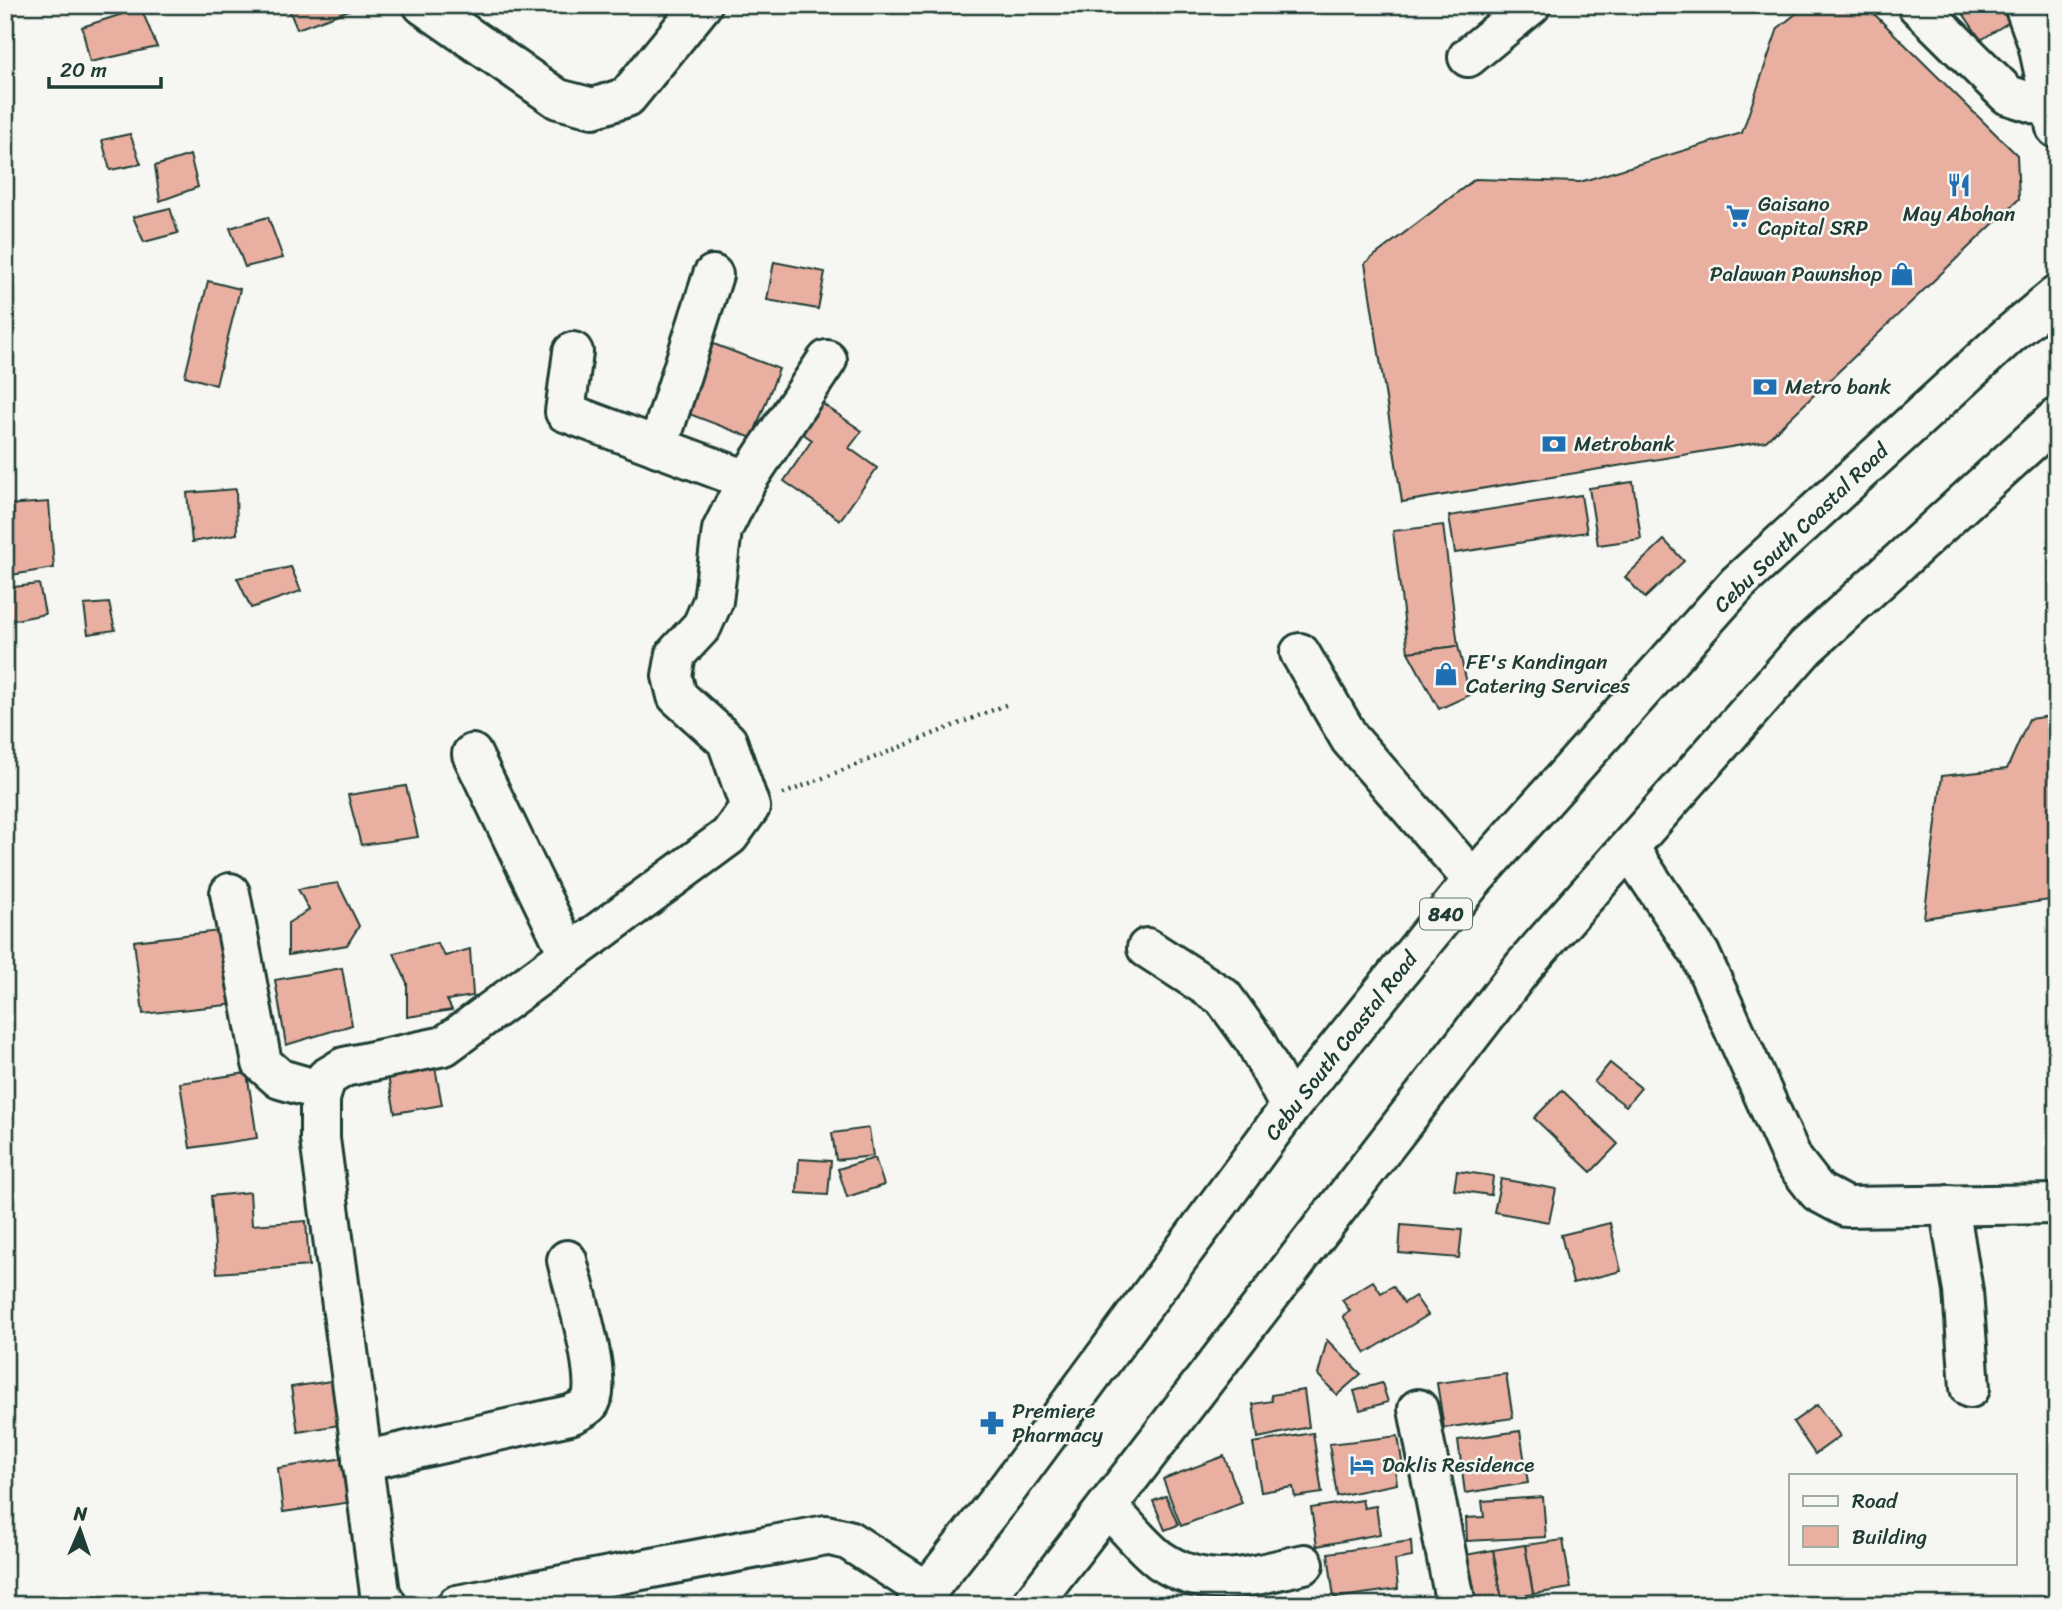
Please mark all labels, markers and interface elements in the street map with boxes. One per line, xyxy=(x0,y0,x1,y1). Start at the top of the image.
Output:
scale bar xyxy=(49,46,161,90)
text: 20 m xyxy=(60,51,107,89)
restaurant icon: May Abohan xyxy=(1945,171,1973,199)
place label: Gaisano Capital SRP xyxy=(1758,185,1868,247)
place label: May Abohan xyxy=(1903,195,2015,233)
supermarket icon: Gaisano Capital SRP xyxy=(1724,202,1752,230)
place label: Palawan Pawnshop xyxy=(1710,255,1882,293)
shop icon: Palawan Pawnshop xyxy=(1888,260,1916,288)
place label: Metro bank xyxy=(1785,368,1891,406)
bank icon: Metro bank xyxy=(1751,373,1779,401)
place label: Metrobank xyxy=(1574,425,1675,463)
bank icon: Metrobank xyxy=(1540,430,1568,458)
street label: Cebu South Coastal Road xyxy=(1704,432,1899,622)
place label: FE's Kandingan Catering Services xyxy=(1466,643,1630,705)
shop icon: FE's Kandingan Catering Services xyxy=(1432,660,1460,688)
road number: 840 xyxy=(1420,898,1472,930)
street label: Cebu South Coastal Road xyxy=(1255,941,1429,1149)
place label: Premiere Pharmacy xyxy=(1012,1392,1103,1454)
pharmacy icon: Premiere Pharmacy xyxy=(978,1409,1006,1437)
place label: Daklis Residence xyxy=(1382,1446,1534,1484)
hotel icon: Daklis Residence xyxy=(1348,1451,1376,1479)
legend xyxy=(1789,1474,2016,1564)
text: Road xyxy=(1852,1482,1899,1520)
north arrow xyxy=(46,1494,116,1564)
text: N xyxy=(72,1497,89,1530)
text: Building xyxy=(1852,1518,1928,1556)

